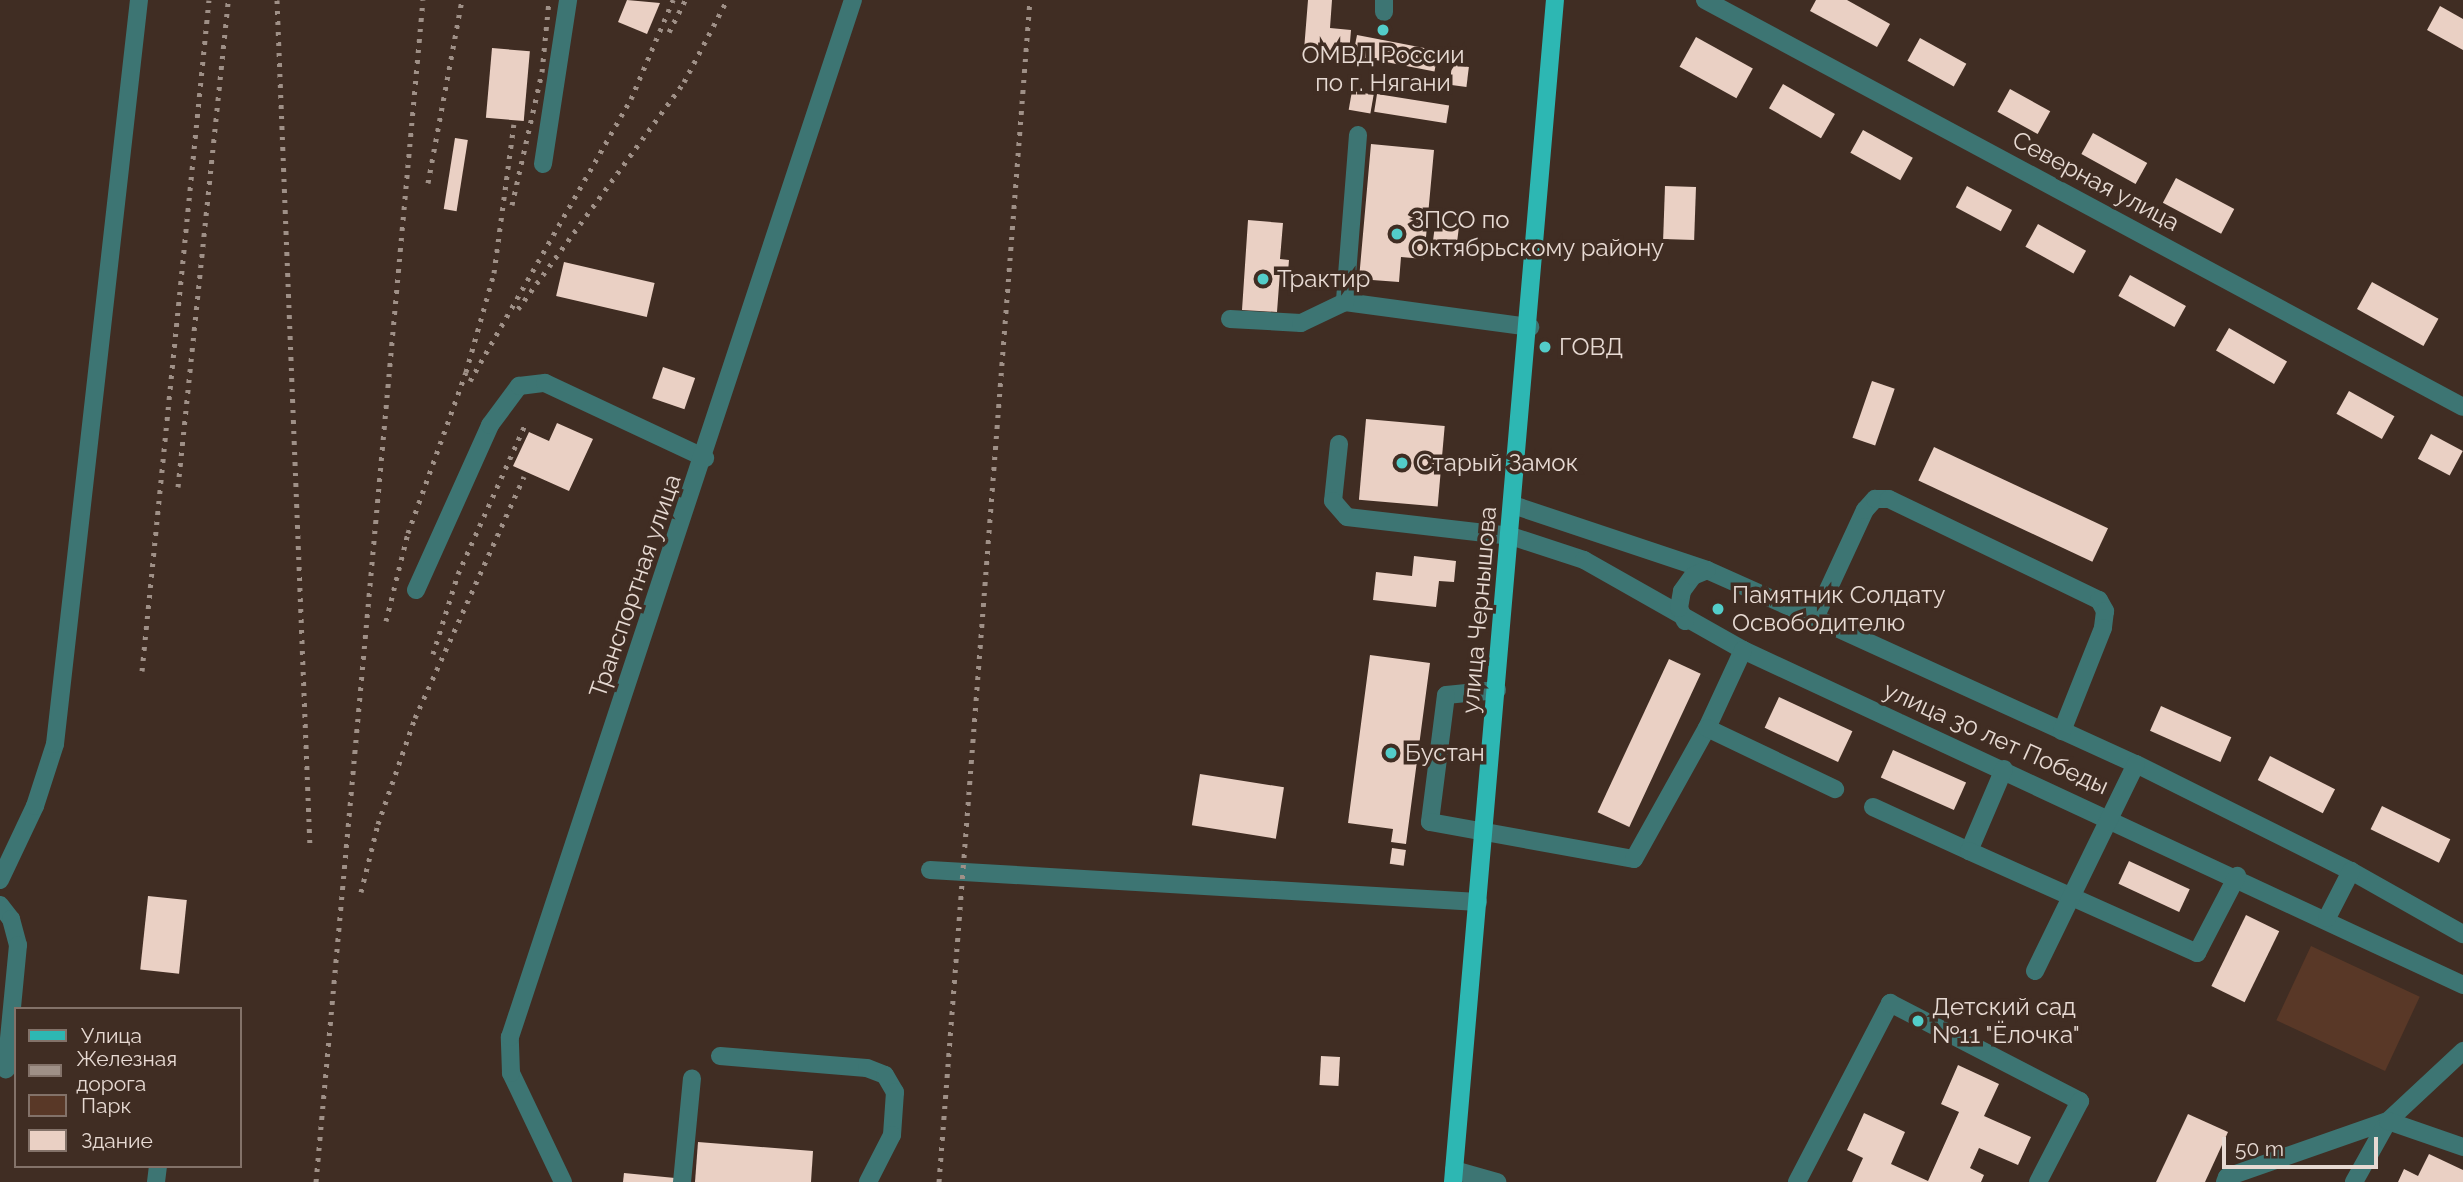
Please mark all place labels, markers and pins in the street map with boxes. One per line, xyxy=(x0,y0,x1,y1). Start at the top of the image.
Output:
marker: ОМВД России по г. Нягани xyxy=(1375,22,1391,38)
place label: ОМВД России по г. Нягани xyxy=(1302,41,1464,97)
place label: ЗПСО по Октябрьскому району xyxy=(1411,206,1665,262)
marker: ЗПСО по Октябрьскому району xyxy=(1389,226,1405,242)
place label: Трактир xyxy=(1277,265,1370,293)
marker: Трактир xyxy=(1255,271,1271,287)
place label: ГОВД xyxy=(1559,333,1623,361)
marker: ГОВД xyxy=(1537,339,1553,355)
place label: Старый Замок xyxy=(1416,449,1578,477)
marker: Старый Замок xyxy=(1394,455,1410,471)
place label: Памятник Солдату Освободителю xyxy=(1732,581,1945,637)
marker: Памятник Солдату Освободителю xyxy=(1710,601,1726,617)
place label: Бустан xyxy=(1405,739,1485,767)
marker: Бустан xyxy=(1383,745,1399,761)
place label: Детский сад №11 "Ёлочка" xyxy=(1932,993,2080,1049)
marker: Детский сад №11 "Ёлочка" xyxy=(1910,1013,1926,1029)

